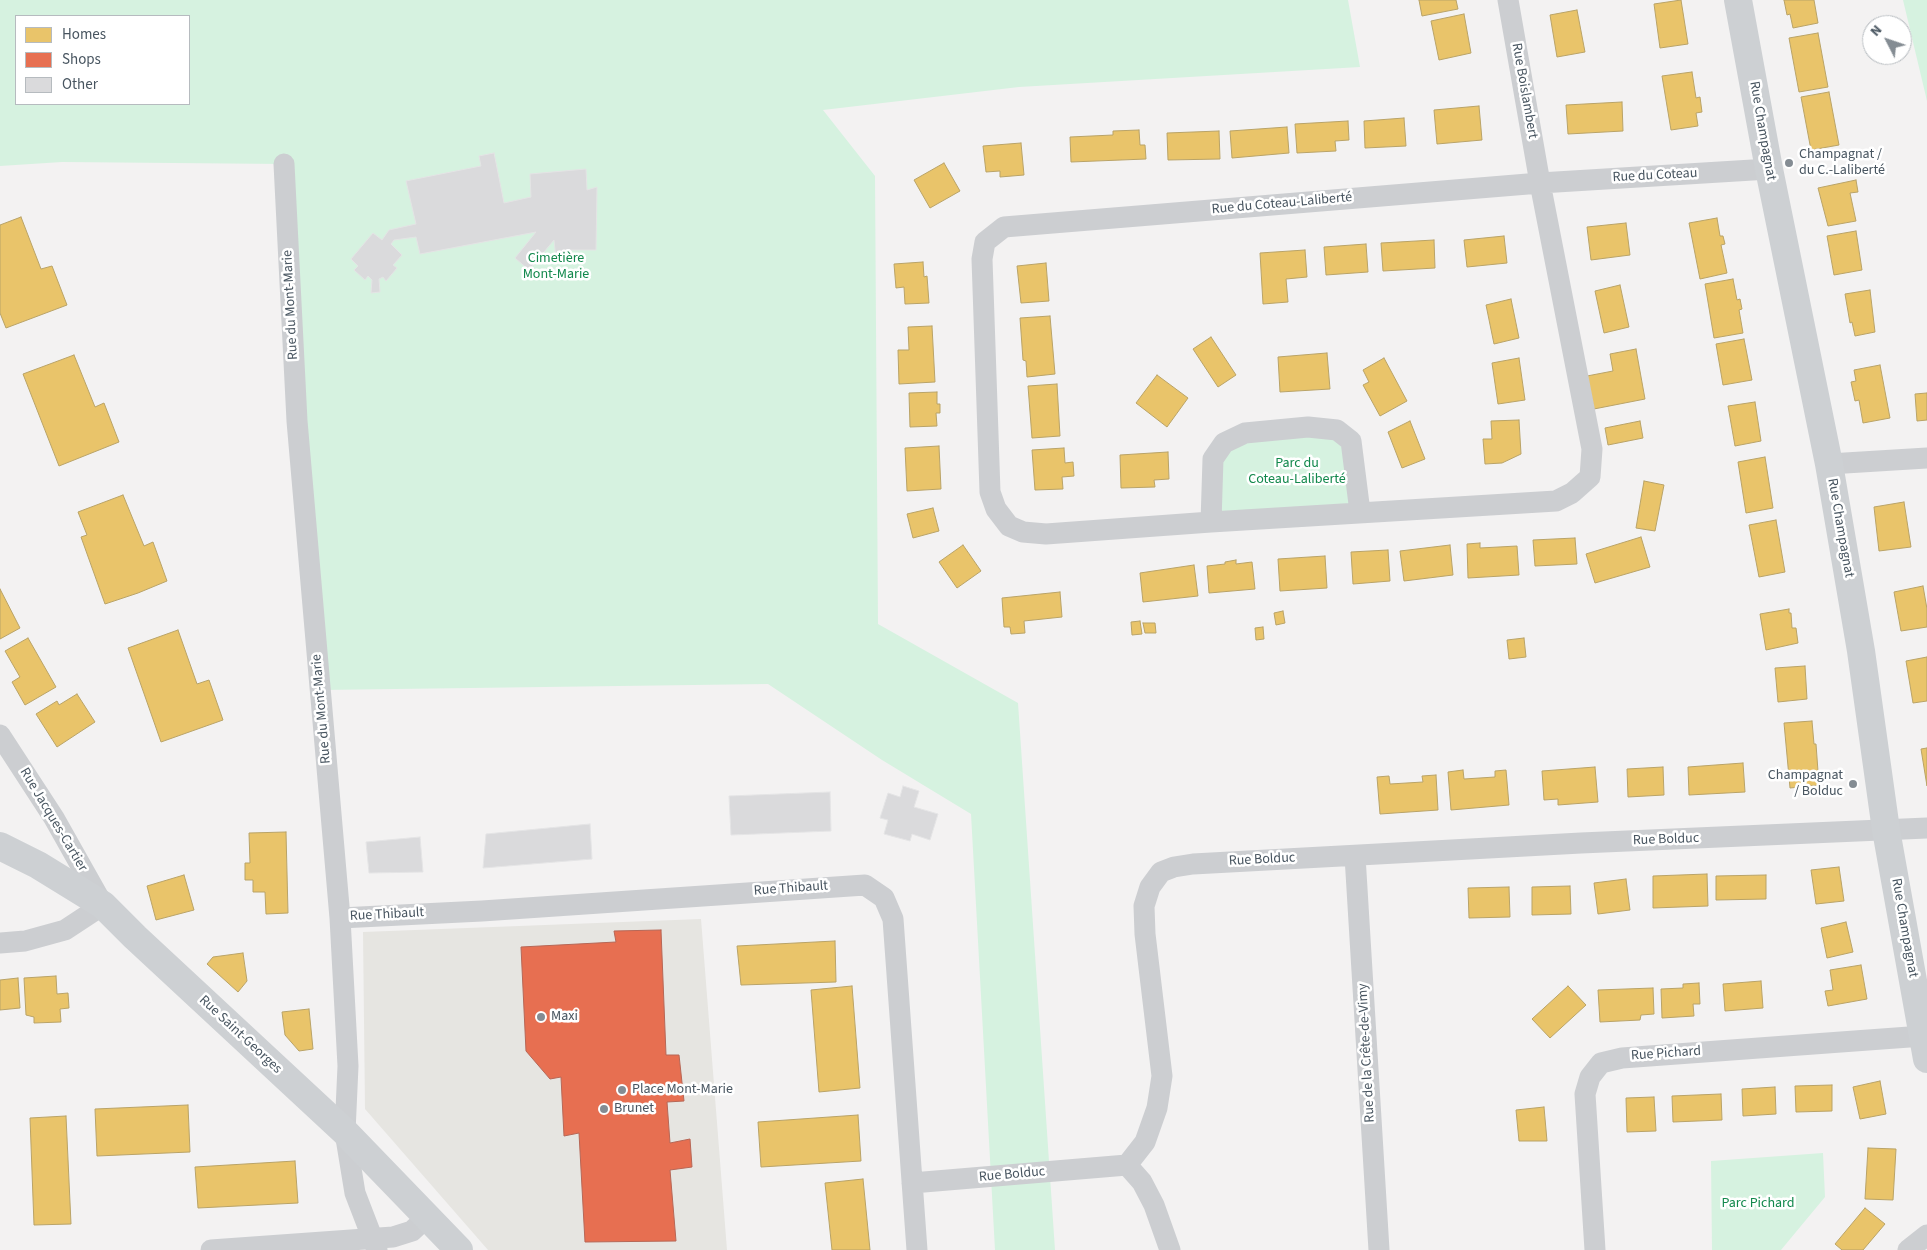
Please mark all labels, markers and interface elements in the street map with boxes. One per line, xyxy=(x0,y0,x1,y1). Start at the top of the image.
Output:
legend xyxy=(15,15,190,105)
north arrow xyxy=(1862,15,1912,65)
text: N xyxy=(1866,21,1887,41)
text: Homes xyxy=(62,24,106,45)
street label: Rue Boislambert xyxy=(1507,42,1541,140)
text: Shops xyxy=(62,49,101,70)
text: Other xyxy=(62,74,98,95)
street label: Rue Champagnat xyxy=(1745,80,1779,182)
place label: Champagnat / du C.-Laliberté xyxy=(1799,147,1885,180)
marker: Champagnat / du C.-Laliberté xyxy=(1783,157,1795,169)
street label: Rue du Coteau xyxy=(1612,165,1698,187)
street label: Rue du Coteau-Laliberté xyxy=(1211,189,1353,219)
street label: Rue du Mont-Marie xyxy=(280,250,302,360)
park label: Cimetière Mont-Marie xyxy=(523,251,589,284)
park label: Parc du Coteau-Laliberté xyxy=(1248,456,1346,488)
street label: Rue Champagnat xyxy=(1823,477,1857,579)
street label: Rue du Mont-Marie xyxy=(309,653,335,765)
street label: Rue Jacques-Cartier xyxy=(15,765,91,875)
place label: Champagnat / Bolduc xyxy=(1768,768,1843,800)
marker: Champagnat / Bolduc xyxy=(1847,778,1859,790)
street label: Rue Bolduc xyxy=(1632,830,1700,850)
street label: Rue Bolduc xyxy=(1228,850,1296,870)
street label: Rue Champagnat xyxy=(1887,877,1921,979)
street label: Rue Thibault xyxy=(753,878,829,900)
street label: Rue Thibault xyxy=(349,905,425,925)
street label: Rue de la Crête-de-Vimy xyxy=(1355,983,1379,1123)
street label: Rue Saint-Georges xyxy=(195,992,285,1078)
place label: Maxi xyxy=(551,1009,578,1025)
marker: Maxi xyxy=(535,1011,547,1023)
street label: Rue Pichard xyxy=(1630,1043,1702,1065)
place label: Place Mont-Marie xyxy=(632,1082,733,1098)
marker: Place Mont-Marie xyxy=(616,1084,628,1096)
place label: Brunet xyxy=(614,1101,654,1117)
marker: Brunet xyxy=(598,1103,610,1115)
street label: Rue Bolduc xyxy=(978,1164,1046,1186)
park label: Parc Pichard xyxy=(1721,1196,1795,1212)

